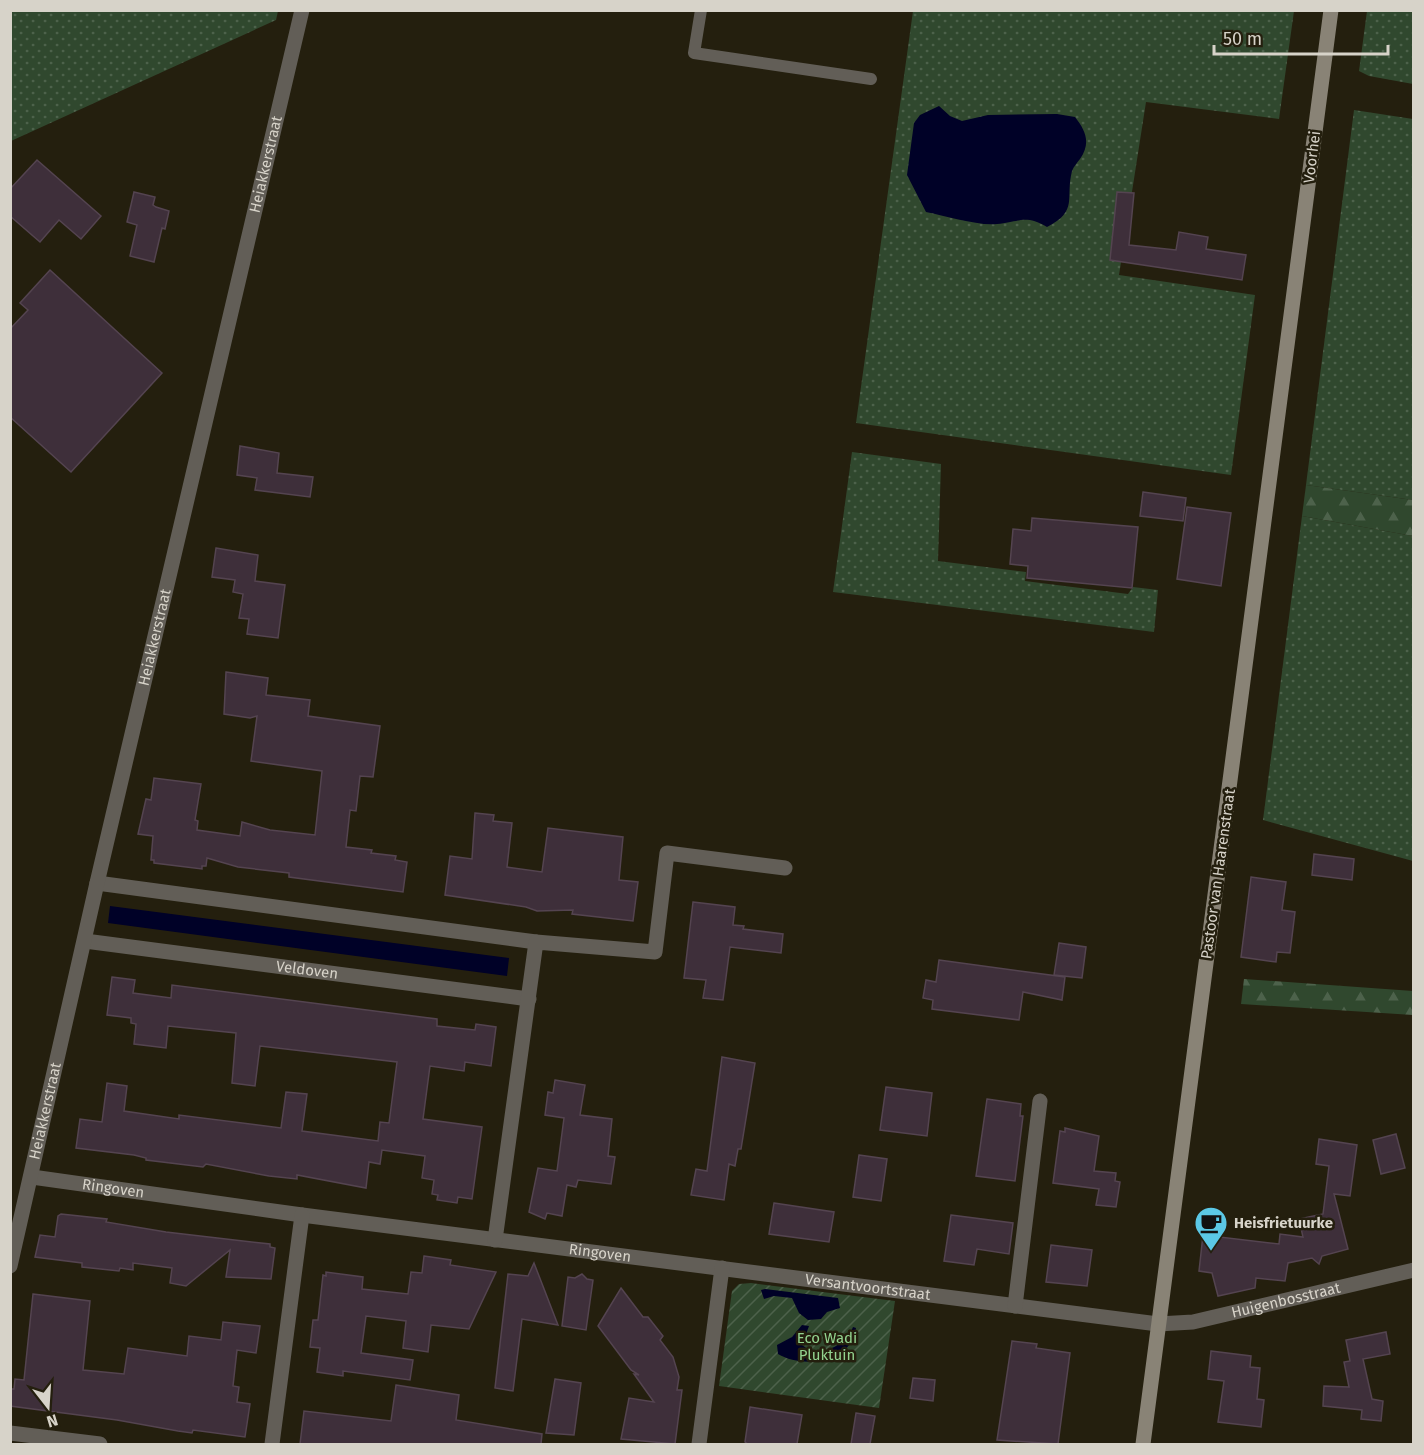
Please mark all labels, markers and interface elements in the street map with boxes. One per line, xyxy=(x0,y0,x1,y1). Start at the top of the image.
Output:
scale bar xyxy=(1214,18,1388,56)
text: 50 m xyxy=(1223,28,1262,50)
street label: Heiakkerstraat xyxy=(246,113,286,215)
street label: Voorhei xyxy=(1300,130,1324,184)
street label: Heiakkerstraat xyxy=(135,587,175,688)
street label: Pastoor van Haarenstraat xyxy=(1197,787,1239,960)
street label: Veldoven xyxy=(275,957,339,983)
street label: Heiakkerstraat xyxy=(25,1060,65,1161)
street label: Ringoven xyxy=(81,1175,145,1202)
cafe icon: Heisfrietuurke xyxy=(1193,1205,1229,1252)
place label: Heisfrietuurke xyxy=(1234,1214,1333,1232)
street label: Ringoven xyxy=(568,1240,632,1266)
street label: Versantvoortstraat xyxy=(804,1270,932,1304)
street label: Huigenbosstraat xyxy=(1229,1278,1343,1322)
park label: Eco Wadi Pluktuin xyxy=(797,1329,857,1364)
north arrow xyxy=(18,1377,78,1437)
text: N xyxy=(44,1410,60,1432)

